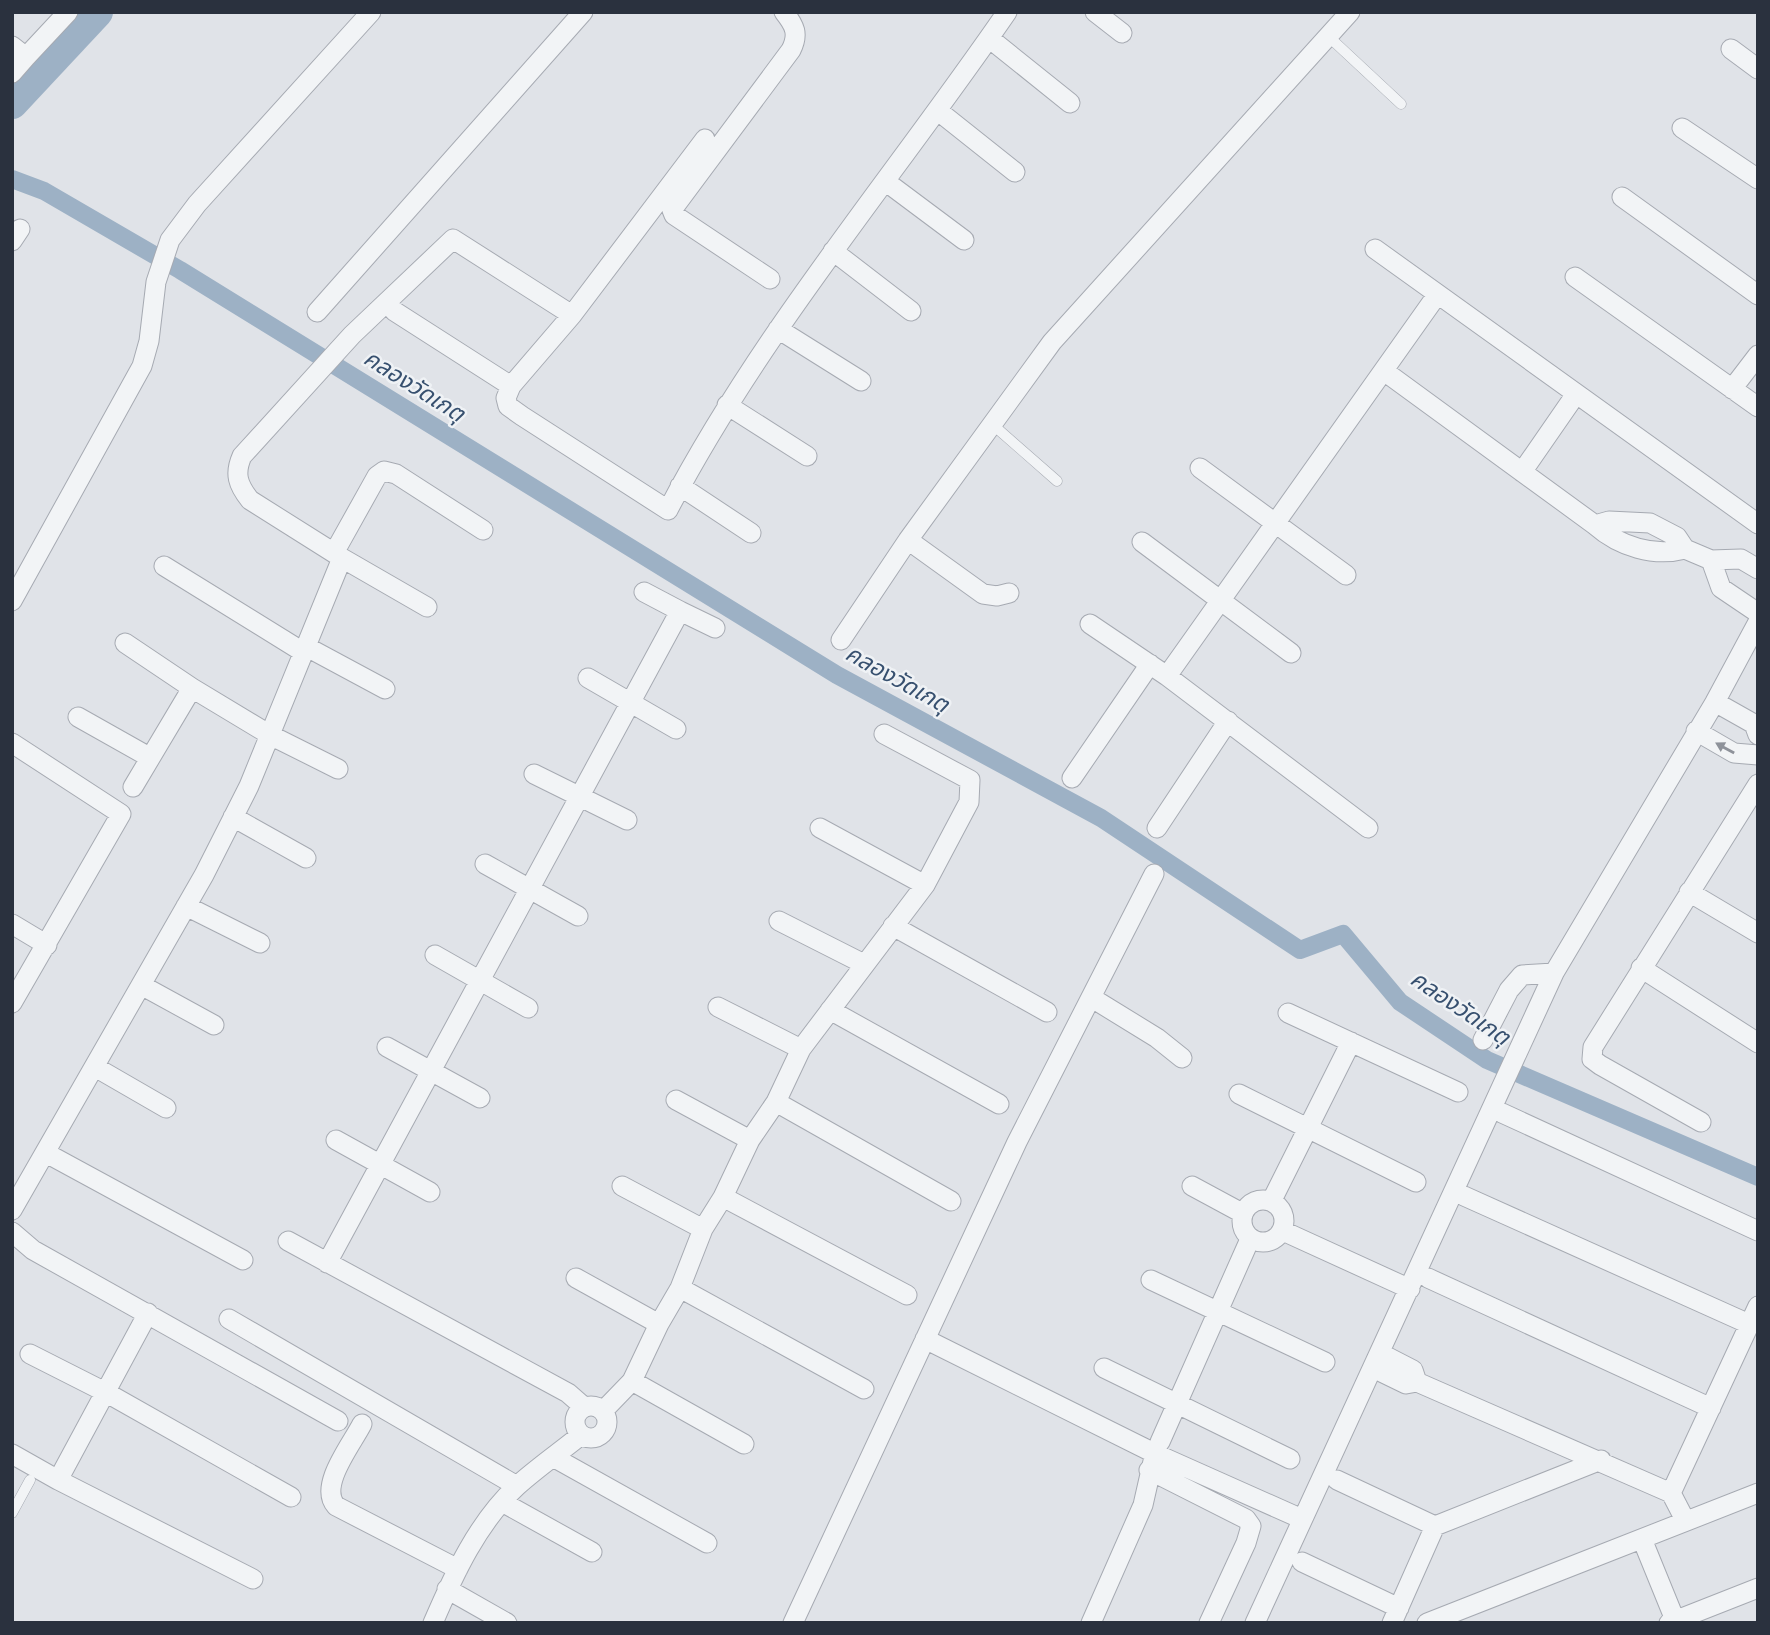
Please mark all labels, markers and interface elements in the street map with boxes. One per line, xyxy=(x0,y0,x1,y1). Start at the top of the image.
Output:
water label: คลองวัดเกตุ xyxy=(358,344,471,429)
water label: คลองวัดเกตุ xyxy=(840,639,955,720)
one-way arrow xyxy=(1716,742,1735,754)
water label: คลองวัดเกตุ xyxy=(1405,964,1516,1053)

